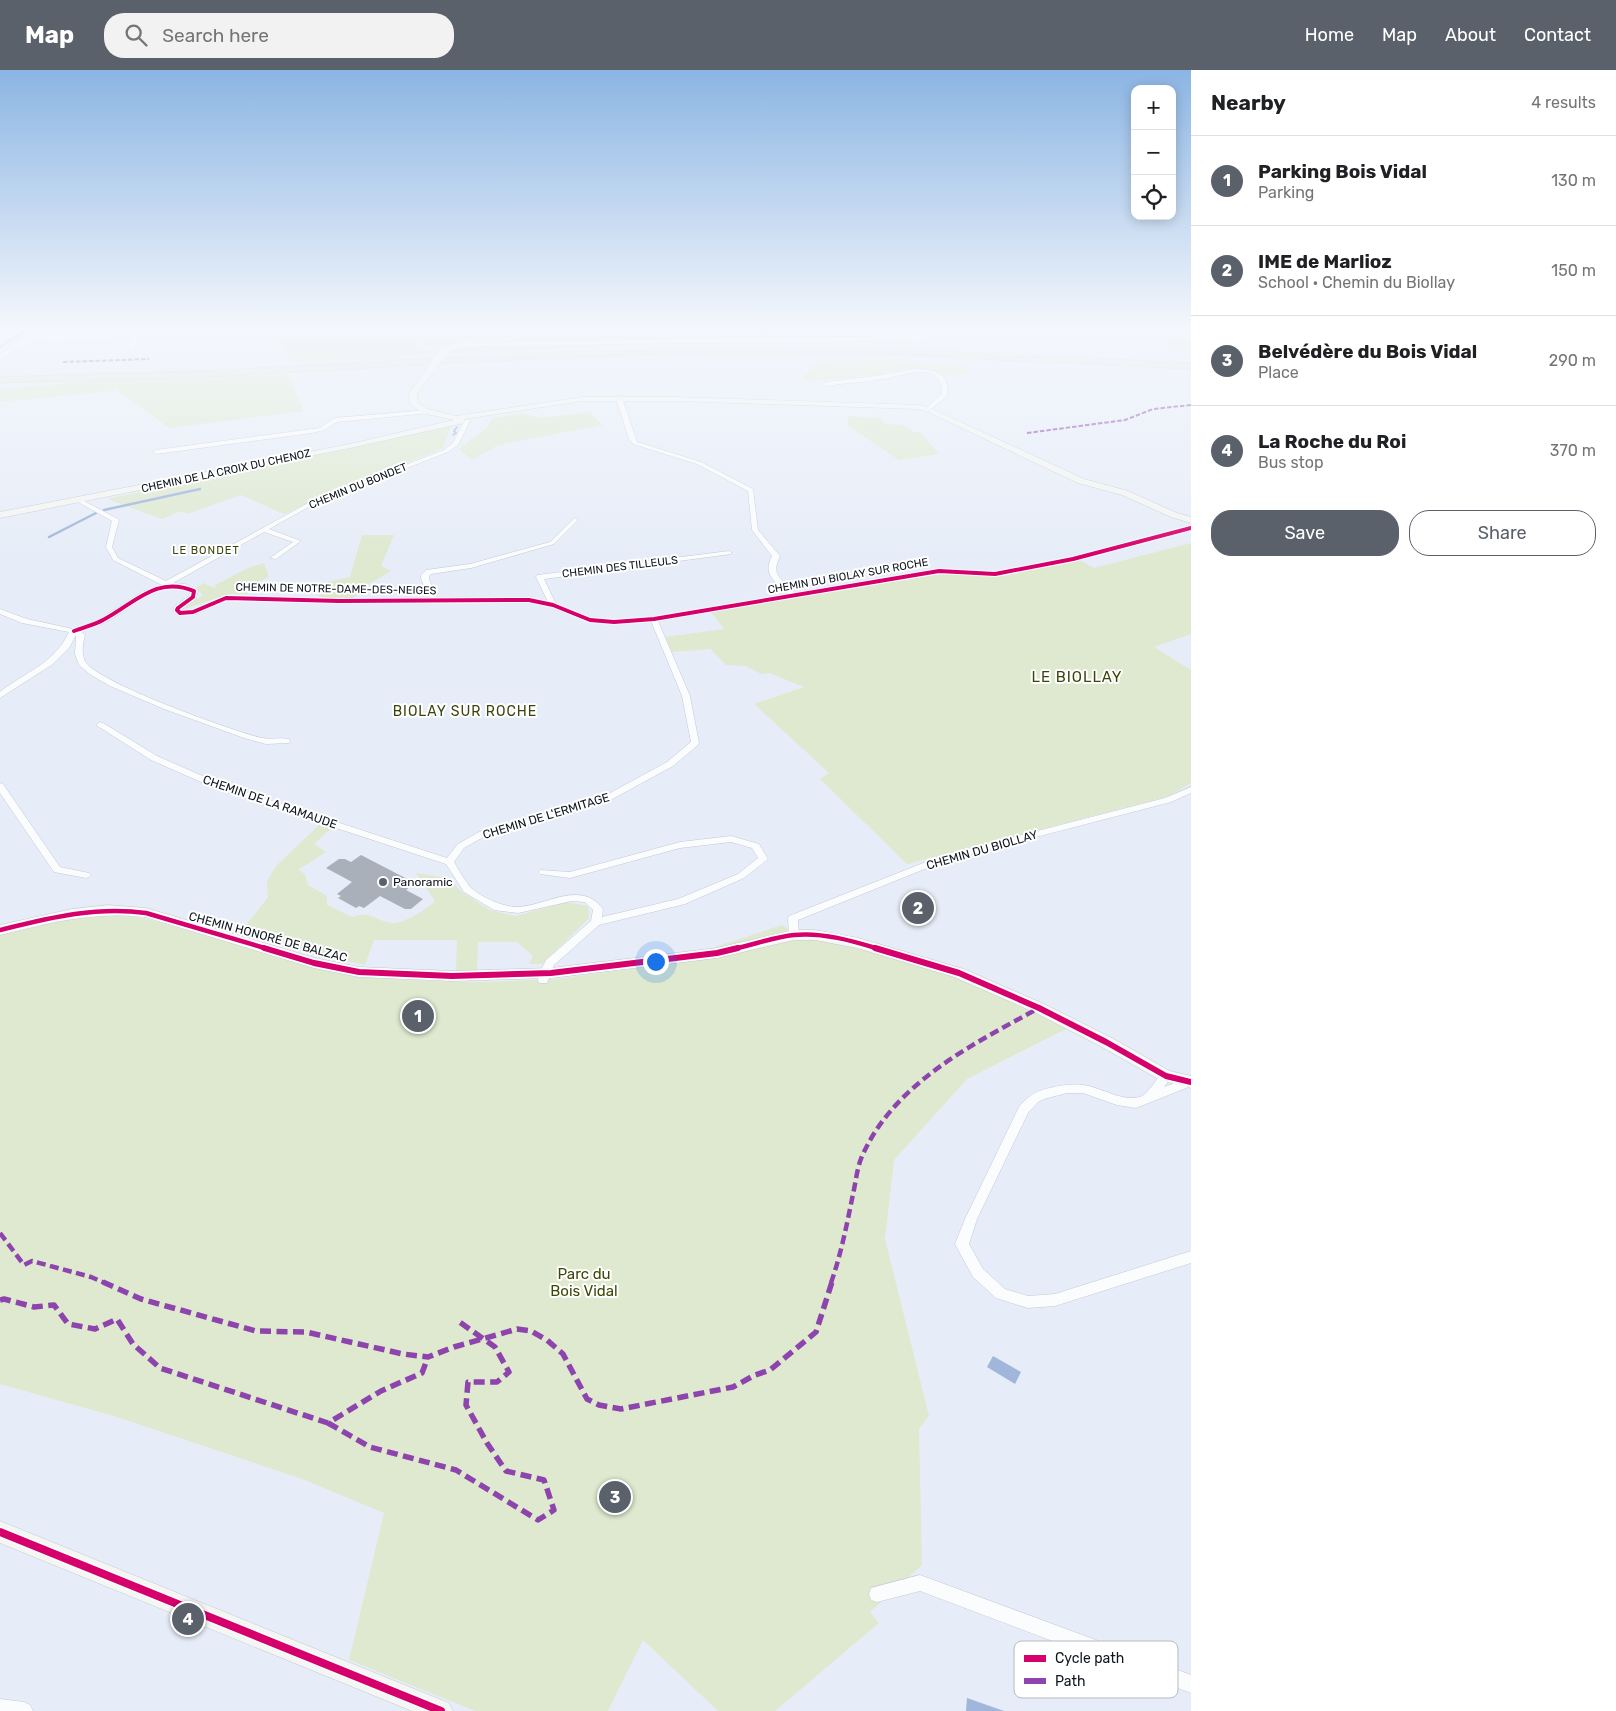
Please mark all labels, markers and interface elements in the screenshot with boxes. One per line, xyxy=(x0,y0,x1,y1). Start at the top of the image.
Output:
search box xyxy=(104,13,454,58)
text: Map xyxy=(25,21,74,49)
icon: search xyxy=(122,21,150,49)
text: Search here xyxy=(162,24,269,47)
text: Home xyxy=(1305,24,1354,46)
text: Map xyxy=(1382,24,1417,46)
text: About xyxy=(1445,24,1496,46)
text: Contact xyxy=(1524,24,1591,46)
map controls xyxy=(1131,85,1176,220)
button: + xyxy=(1131,85,1176,130)
text: Nearby xyxy=(1211,90,1286,115)
text: 4 results xyxy=(1531,93,1596,112)
button: − xyxy=(1131,130,1176,175)
text: Parking Bois Vidal xyxy=(1258,160,1427,183)
text: 1 xyxy=(1223,171,1231,190)
text: 130 m xyxy=(1551,171,1596,190)
button: locate xyxy=(1131,175,1176,220)
text: Parking xyxy=(1258,183,1314,202)
text: IME de Marlioz xyxy=(1258,250,1392,273)
text: 2 xyxy=(1222,261,1232,280)
text: 150 m xyxy=(1551,261,1596,280)
text: School · Chemin du Biollay xyxy=(1258,273,1455,292)
text: Belvédère du Bois Vidal xyxy=(1258,340,1477,363)
text: 3 xyxy=(1222,351,1232,370)
text: 290 m xyxy=(1549,351,1596,370)
text: Place xyxy=(1258,363,1299,382)
text: La Roche du Roi xyxy=(1258,430,1406,453)
text: 4 xyxy=(1222,441,1232,460)
text: 370 m xyxy=(1550,441,1596,460)
street label: CHEMIN DE LA CROIX DU CHENOZ xyxy=(140,447,312,495)
text: Bus stop xyxy=(1258,453,1324,472)
street label: CHEMIN DU BONDET xyxy=(307,460,410,512)
button: Save xyxy=(1211,510,1399,556)
button: Share xyxy=(1409,510,1596,556)
district label: LE BONDET xyxy=(172,544,240,557)
street label: CHEMIN DES TILLEULS xyxy=(561,553,679,581)
street label: CHEMIN DU BIOLAY SUR ROCHE xyxy=(767,555,930,597)
street label: CHEMIN DE NOTRE-DAME-DES-NEIGES xyxy=(235,581,437,597)
district label: LE BIOLLAY xyxy=(1031,668,1123,686)
district label: BIOLAY SUR ROCHE xyxy=(393,703,537,720)
street label: CHEMIN DE LA RAMAUDE xyxy=(201,772,339,832)
street label: CHEMIN DE L'ERMITAGE xyxy=(481,790,611,842)
street label: CHEMIN DU BIOLLAY xyxy=(925,827,1040,873)
place label: Panoramic xyxy=(393,875,453,889)
marker: Panoramic xyxy=(377,876,389,888)
pin: 2 xyxy=(902,889,934,927)
street label: CHEMIN HONORÉ DE BALZAC xyxy=(187,909,349,965)
your location xyxy=(643,949,669,975)
pin: 1 xyxy=(402,997,434,1035)
park label: Parc du Bois Vidal xyxy=(550,1265,618,1300)
pin: 3 xyxy=(599,1478,631,1516)
pin: 4 xyxy=(172,1600,204,1638)
legend xyxy=(1014,1641,1178,1698)
text: Cycle path xyxy=(1055,1650,1124,1667)
text: Path xyxy=(1055,1673,1086,1690)

